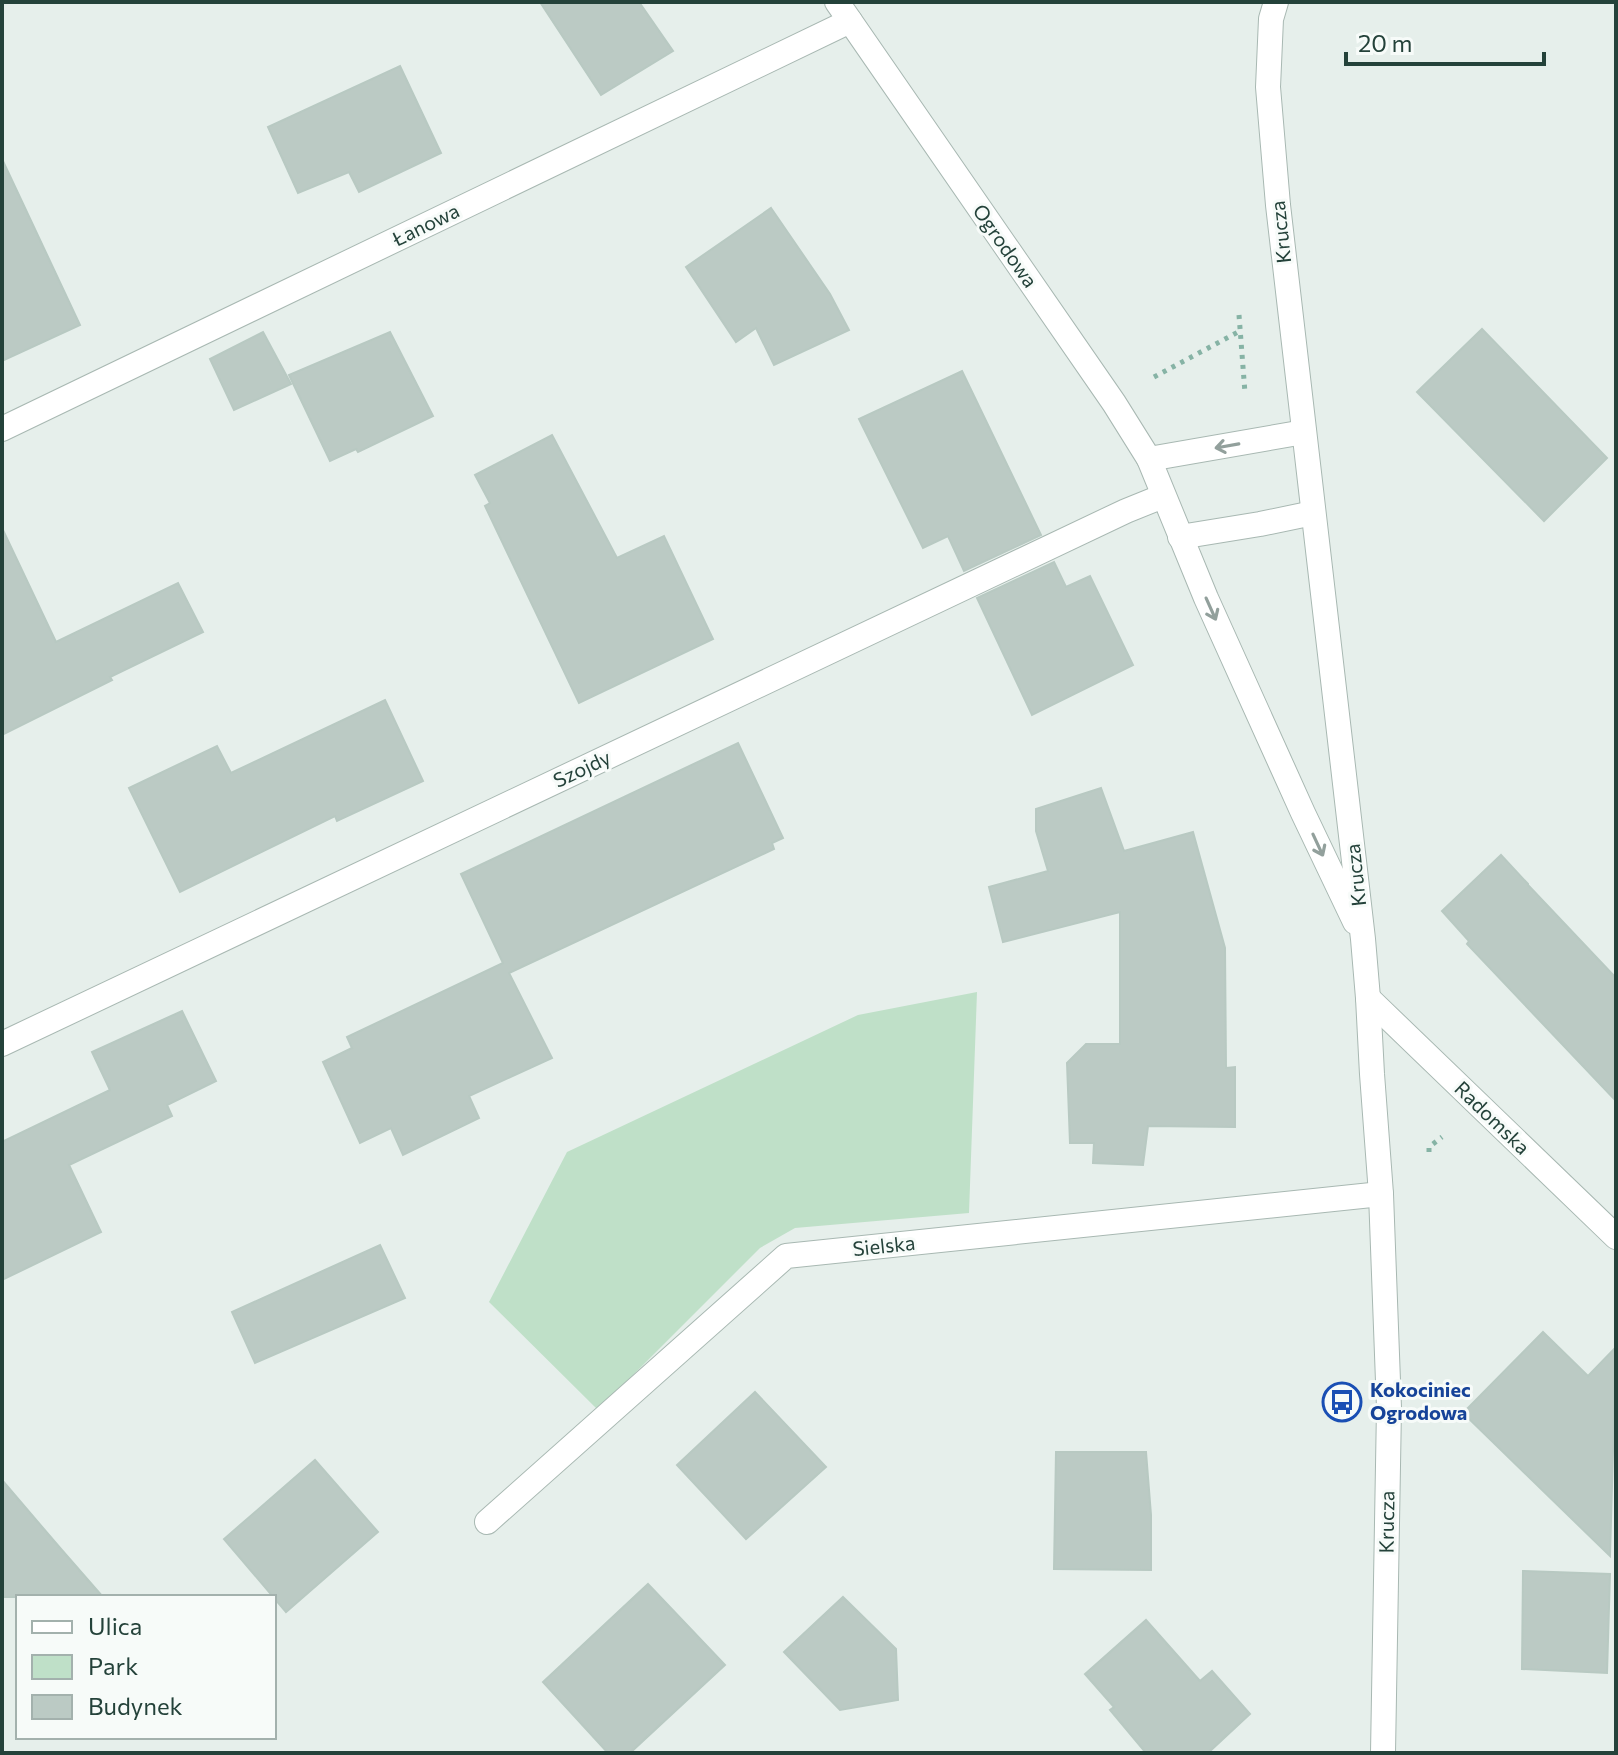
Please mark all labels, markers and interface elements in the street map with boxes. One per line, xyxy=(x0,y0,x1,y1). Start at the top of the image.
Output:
scale bar xyxy=(1346,16,1544,66)
text: 20 m xyxy=(1358,28,1412,57)
street label: Łanowa xyxy=(387,198,463,251)
street label: Ogrodowa xyxy=(968,199,1043,292)
street label: Krucza xyxy=(1265,200,1295,265)
one-way arrow xyxy=(1215,439,1241,454)
one-way arrow xyxy=(1204,596,1219,620)
street label: Szojdy xyxy=(549,744,614,792)
one-way arrow xyxy=(1311,833,1326,857)
street label: Krucza xyxy=(1340,843,1370,908)
street label: Radomska xyxy=(1450,1076,1535,1159)
street label: Sielska xyxy=(851,1230,916,1260)
place label: Kokociniec Ogrodowa xyxy=(1370,1377,1471,1424)
bus stop icon: Kokociniec Ogrodowa xyxy=(1321,1381,1363,1423)
street label: Krucza xyxy=(1373,1490,1399,1554)
legend xyxy=(16,1595,276,1739)
text: Ulica xyxy=(88,1611,142,1640)
text: Park xyxy=(88,1651,138,1680)
text: Budynek xyxy=(88,1691,183,1720)

